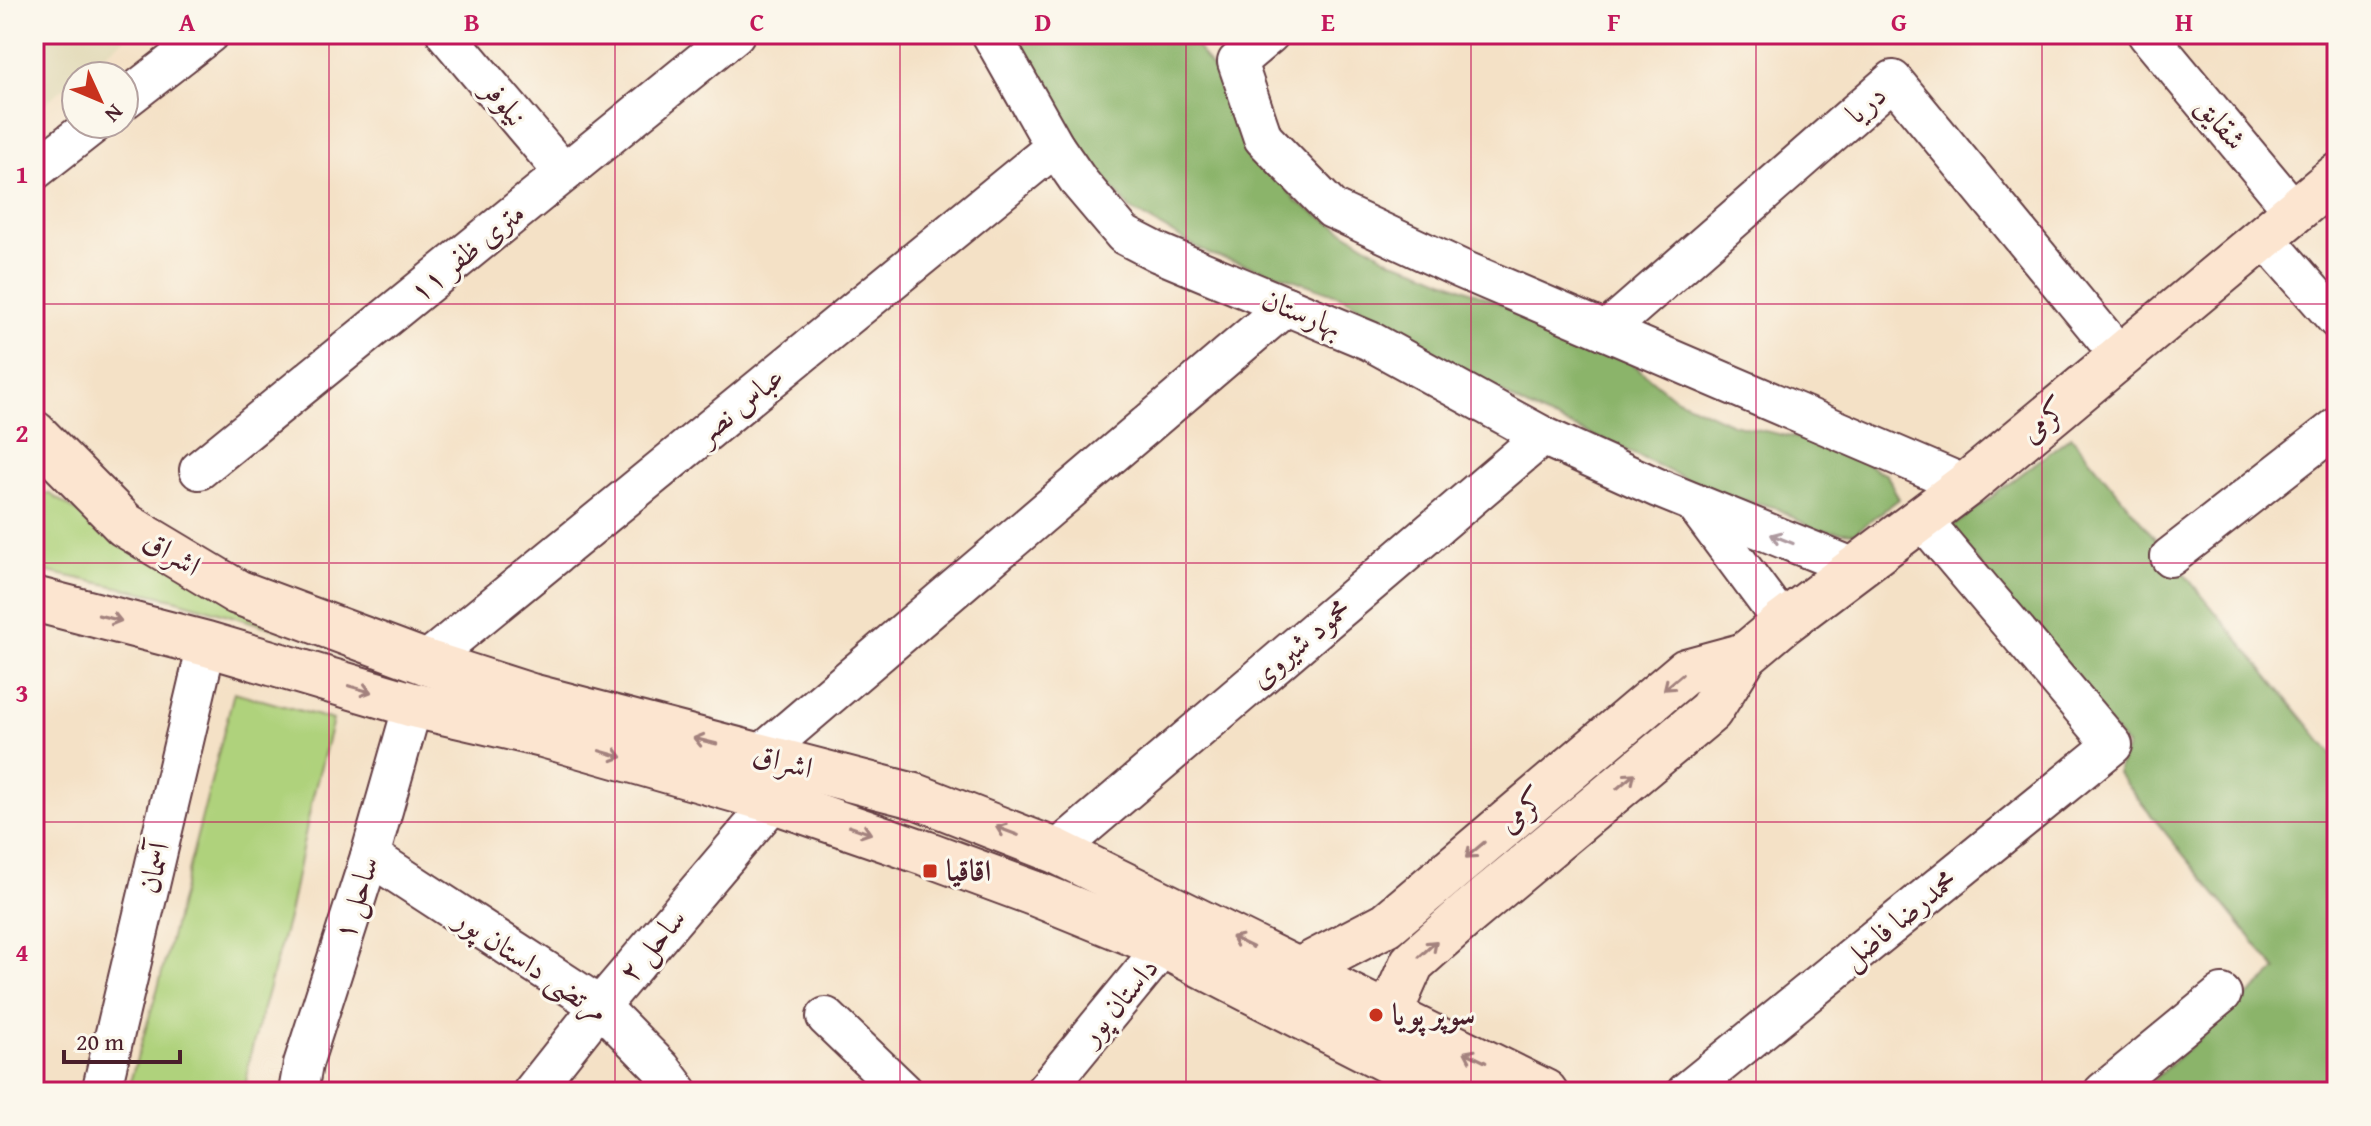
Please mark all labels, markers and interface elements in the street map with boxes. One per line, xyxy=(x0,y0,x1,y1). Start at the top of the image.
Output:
text: A xyxy=(179,2,196,41)
text: B xyxy=(464,2,480,41)
text: C xyxy=(750,2,764,41)
text: D xyxy=(1035,2,1051,41)
text: E xyxy=(1321,2,1335,41)
text: F xyxy=(1607,2,1621,41)
text: G xyxy=(1891,2,1907,41)
text: H xyxy=(2175,2,2193,41)
north arrow xyxy=(60,60,140,140)
street label: نیلوفر xyxy=(471,67,539,135)
street label: دریا xyxy=(1835,73,1896,134)
street label: شقایق xyxy=(2186,86,2258,159)
text: N xyxy=(98,97,131,131)
text: 1 xyxy=(15,154,29,193)
street label: ۱۱ متری ظفر xyxy=(399,191,534,312)
street label: بهارستان xyxy=(1256,276,1349,348)
street label: عباس نصر xyxy=(683,355,793,455)
street label: کرمی xyxy=(2010,386,2077,453)
text: 2 xyxy=(15,413,29,452)
street label: اشراق xyxy=(135,518,210,587)
one-way arrow xyxy=(1770,531,1795,545)
street label: محمود شیروی xyxy=(1239,587,1360,698)
one-way arrow xyxy=(96,612,122,627)
text: 3 xyxy=(15,673,29,712)
one-way arrow xyxy=(1664,673,1684,691)
one-way arrow xyxy=(346,682,372,697)
street label: اشراق xyxy=(748,731,818,789)
one-way arrow xyxy=(692,732,718,747)
one-way arrow xyxy=(598,747,624,762)
one-way arrow xyxy=(1616,772,1636,790)
street label: کرمی xyxy=(1488,776,1555,843)
one-way arrow xyxy=(995,823,1020,837)
one-way arrow xyxy=(847,824,872,839)
street label: آسمان xyxy=(126,834,181,898)
one-way arrow xyxy=(1465,841,1486,859)
place label: اقاقیا xyxy=(946,848,991,892)
street label: ساحل ۱ xyxy=(321,850,389,945)
street label: محمدرضا فاضل xyxy=(1831,858,1966,979)
marker: اقاقیا xyxy=(921,862,939,880)
street label: مرتضی داستان پور xyxy=(444,895,618,1032)
street label: ساحل ۲ xyxy=(607,897,696,991)
text: 4 xyxy=(15,932,29,971)
one-way arrow xyxy=(1231,934,1255,950)
one-way arrow xyxy=(1417,940,1438,959)
street label: داستان پور xyxy=(1066,947,1168,1056)
place label: سوپر پویا xyxy=(1392,992,1475,1037)
marker: سوپر پویا xyxy=(1367,1006,1385,1024)
scale bar xyxy=(64,1014,180,1064)
text: 20 m xyxy=(76,1024,124,1059)
one-way arrow xyxy=(1464,1049,1488,1065)

